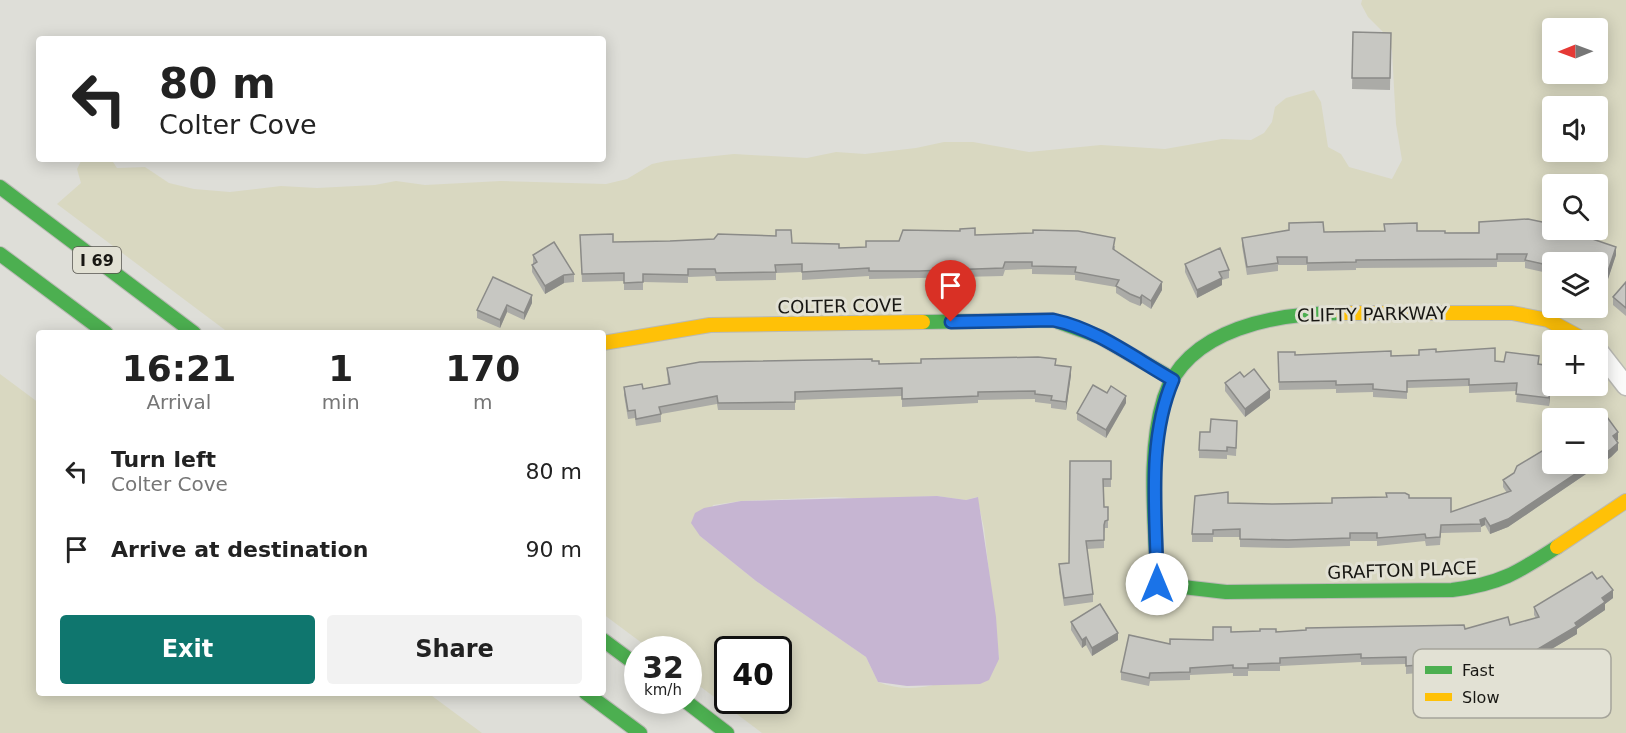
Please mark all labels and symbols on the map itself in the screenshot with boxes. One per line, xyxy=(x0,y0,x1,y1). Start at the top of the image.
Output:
north arrow xyxy=(1542,18,1608,84)
road number: I 69 xyxy=(73,247,121,273)
pin xyxy=(925,260,976,322)
street label: COLTER COVE xyxy=(777,294,903,318)
street label: CLIFTY PARKWAY xyxy=(1297,302,1448,326)
position arrow xyxy=(1125,552,1189,616)
street label: GRAFTON PLACE xyxy=(1327,557,1477,583)
speed limit sign: 40 xyxy=(714,636,792,714)
legend xyxy=(1413,649,1611,718)
text: Fast xyxy=(1462,661,1494,680)
text: Slow xyxy=(1462,688,1499,707)

